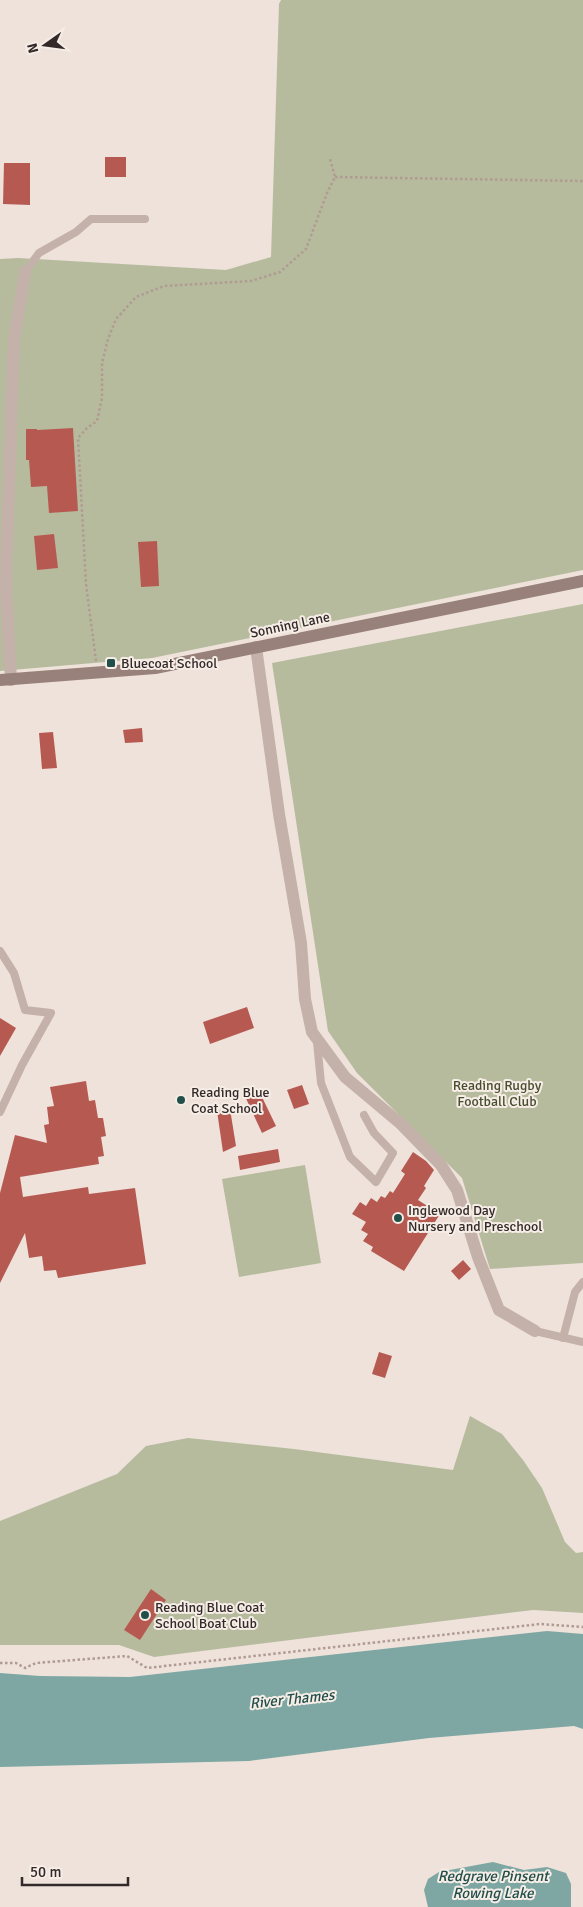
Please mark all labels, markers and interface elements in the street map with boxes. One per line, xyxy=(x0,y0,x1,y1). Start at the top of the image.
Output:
north arrow xyxy=(20,20,70,70)
text: N xyxy=(23,41,42,55)
street label: Sonning Lane xyxy=(249,608,331,642)
place label: Bluecoat School xyxy=(121,655,217,672)
marker: Bluecoat School xyxy=(105,657,117,669)
park label: Reading Rugby Football Club xyxy=(453,1077,542,1110)
place label: Reading Blue Coat School xyxy=(191,1084,270,1117)
marker: Reading Blue Coat School xyxy=(175,1094,187,1106)
place label: Inglewood Day Nursery and Preschool xyxy=(408,1202,542,1235)
marker: Inglewood Day Nursery and Preschool xyxy=(392,1212,404,1224)
place label: Reading Blue Coat School Boat Club xyxy=(155,1599,264,1632)
marker: Reading Blue Coat School Boat Club xyxy=(139,1609,151,1621)
water label: River Thames xyxy=(249,1685,337,1712)
scale bar xyxy=(22,1854,129,1886)
text: 50 m xyxy=(30,1863,61,1881)
water label: Redgrave Pinsent Rowing Lake xyxy=(438,1867,550,1902)

